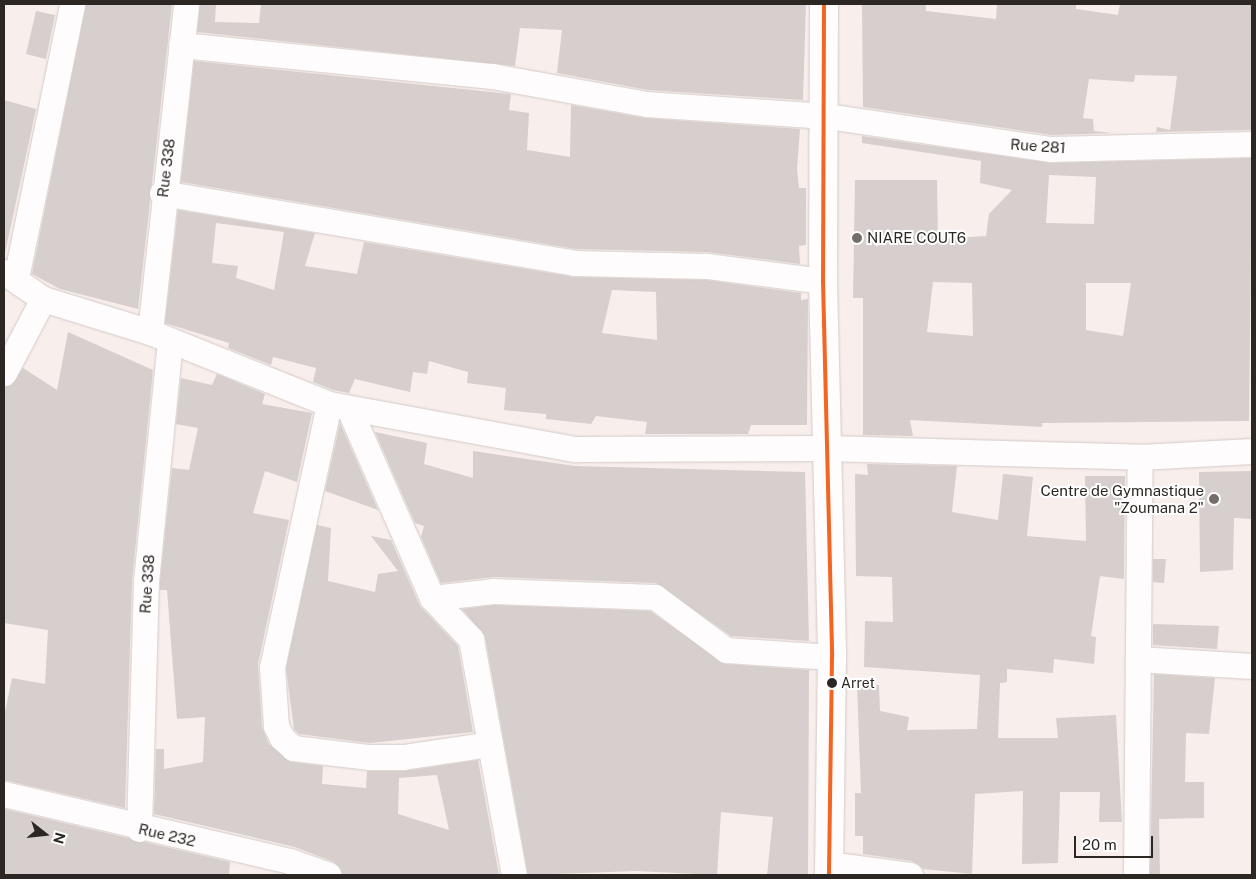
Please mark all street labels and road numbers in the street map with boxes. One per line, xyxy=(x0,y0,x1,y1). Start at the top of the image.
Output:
street label: Rue 281 xyxy=(1010,135,1066,157)
street label: Rue 338 xyxy=(153,137,179,199)
street label: Rue 338 xyxy=(136,554,158,614)
street label: Rue 232 xyxy=(137,820,197,850)

